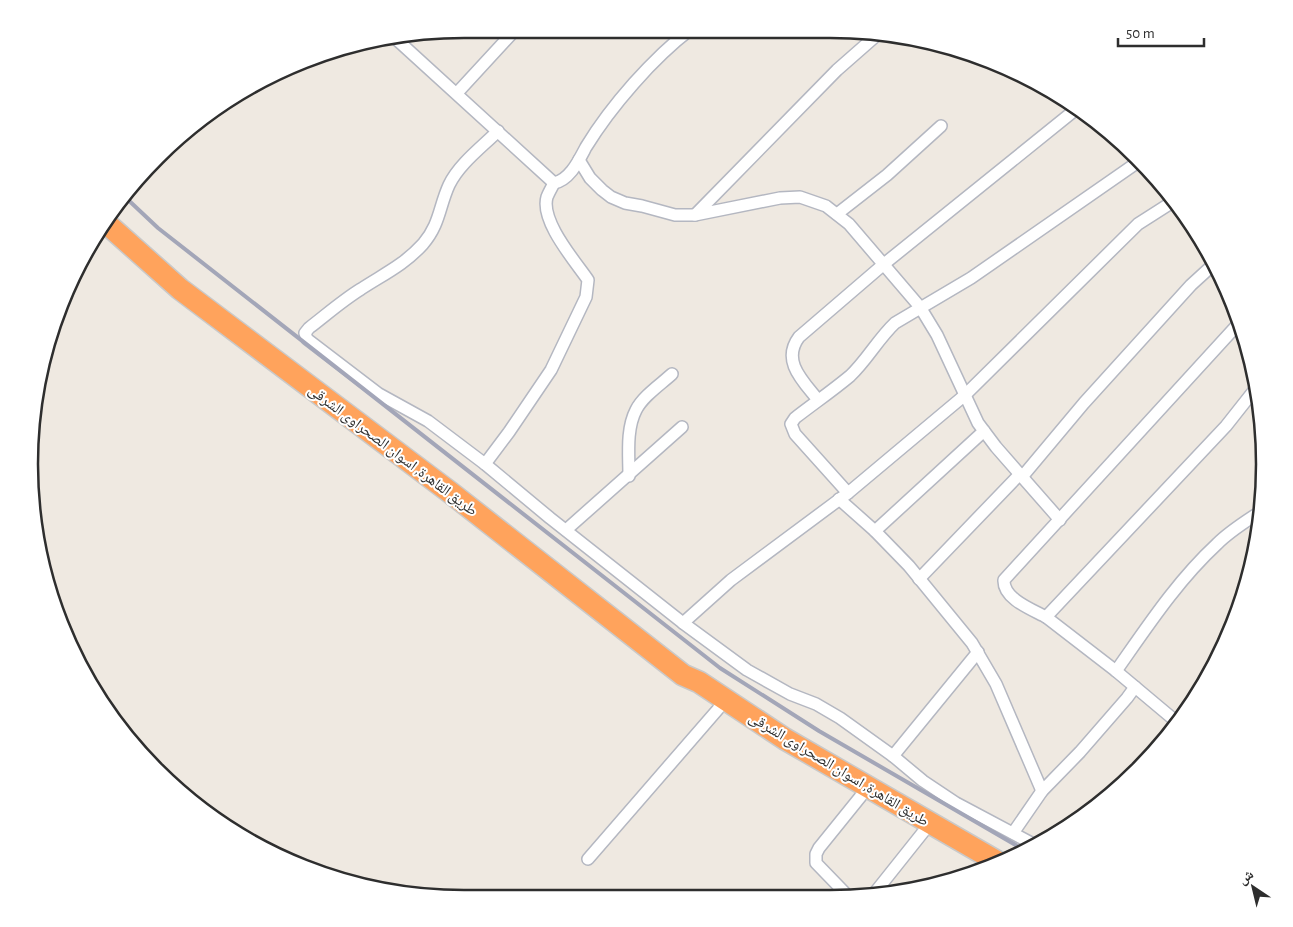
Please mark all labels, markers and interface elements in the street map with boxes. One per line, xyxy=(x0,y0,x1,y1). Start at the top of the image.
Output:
scale bar xyxy=(1118,15,1204,47)
text: 50 m xyxy=(1126,26,1155,41)
street label: طريق القاهرة, اسوان الصحراوى الشرقى xyxy=(304,382,480,520)
street label: طريق القاهرة, اسوان الصحراوى الشرقى xyxy=(745,710,931,831)
north arrow xyxy=(1228,862,1278,912)
text: ش xyxy=(1236,867,1257,888)

